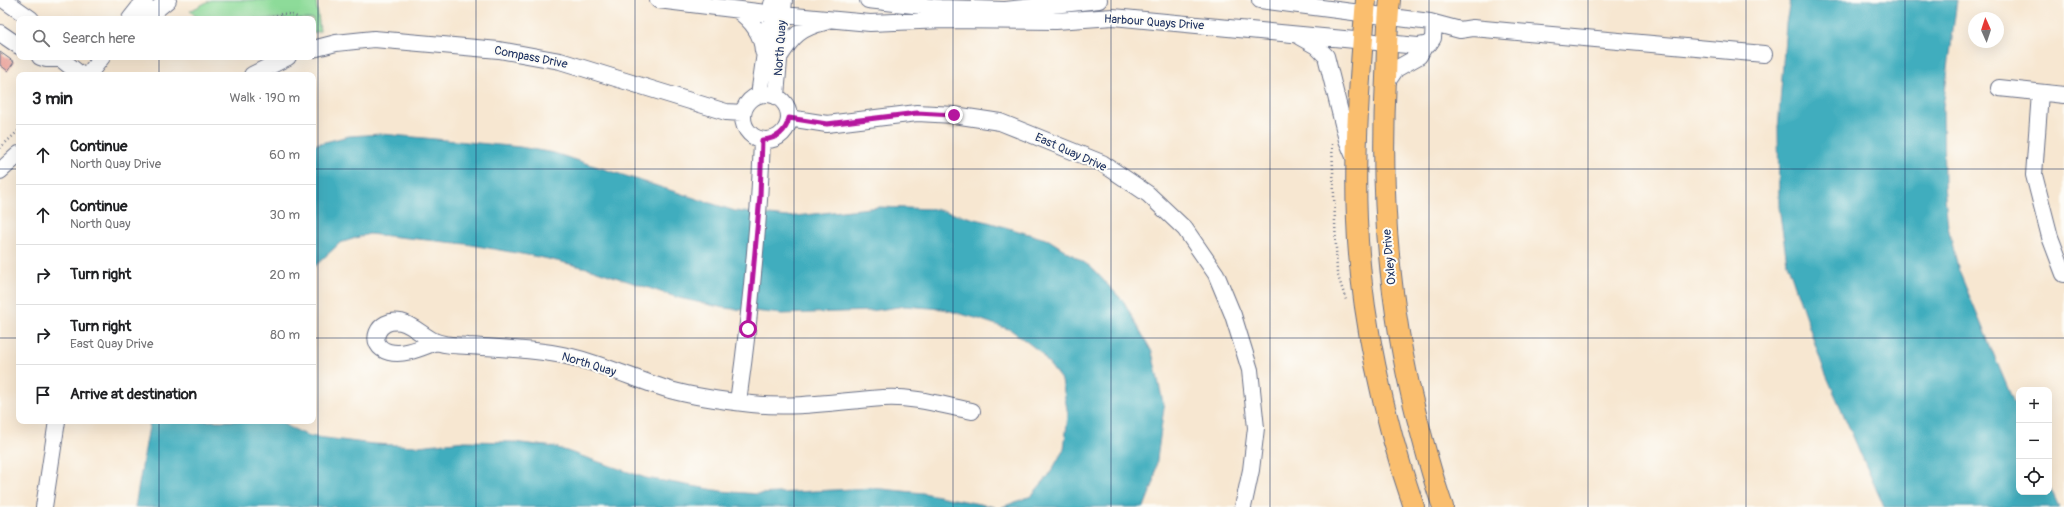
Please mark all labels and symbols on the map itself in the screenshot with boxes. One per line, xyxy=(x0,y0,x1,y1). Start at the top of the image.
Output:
street label: Harbour Quays Drive xyxy=(1103,12,1205,33)
north arrow xyxy=(1968,12,2004,48)
street label: North Quay xyxy=(771,20,790,76)
street label: Compass Drive xyxy=(493,43,569,72)
route end xyxy=(945,106,963,124)
street label: East Quay Drive xyxy=(1033,130,1109,175)
street label: Oxley Drive xyxy=(1380,228,1399,285)
route start xyxy=(739,320,757,338)
street label: North Quay xyxy=(560,349,618,380)

